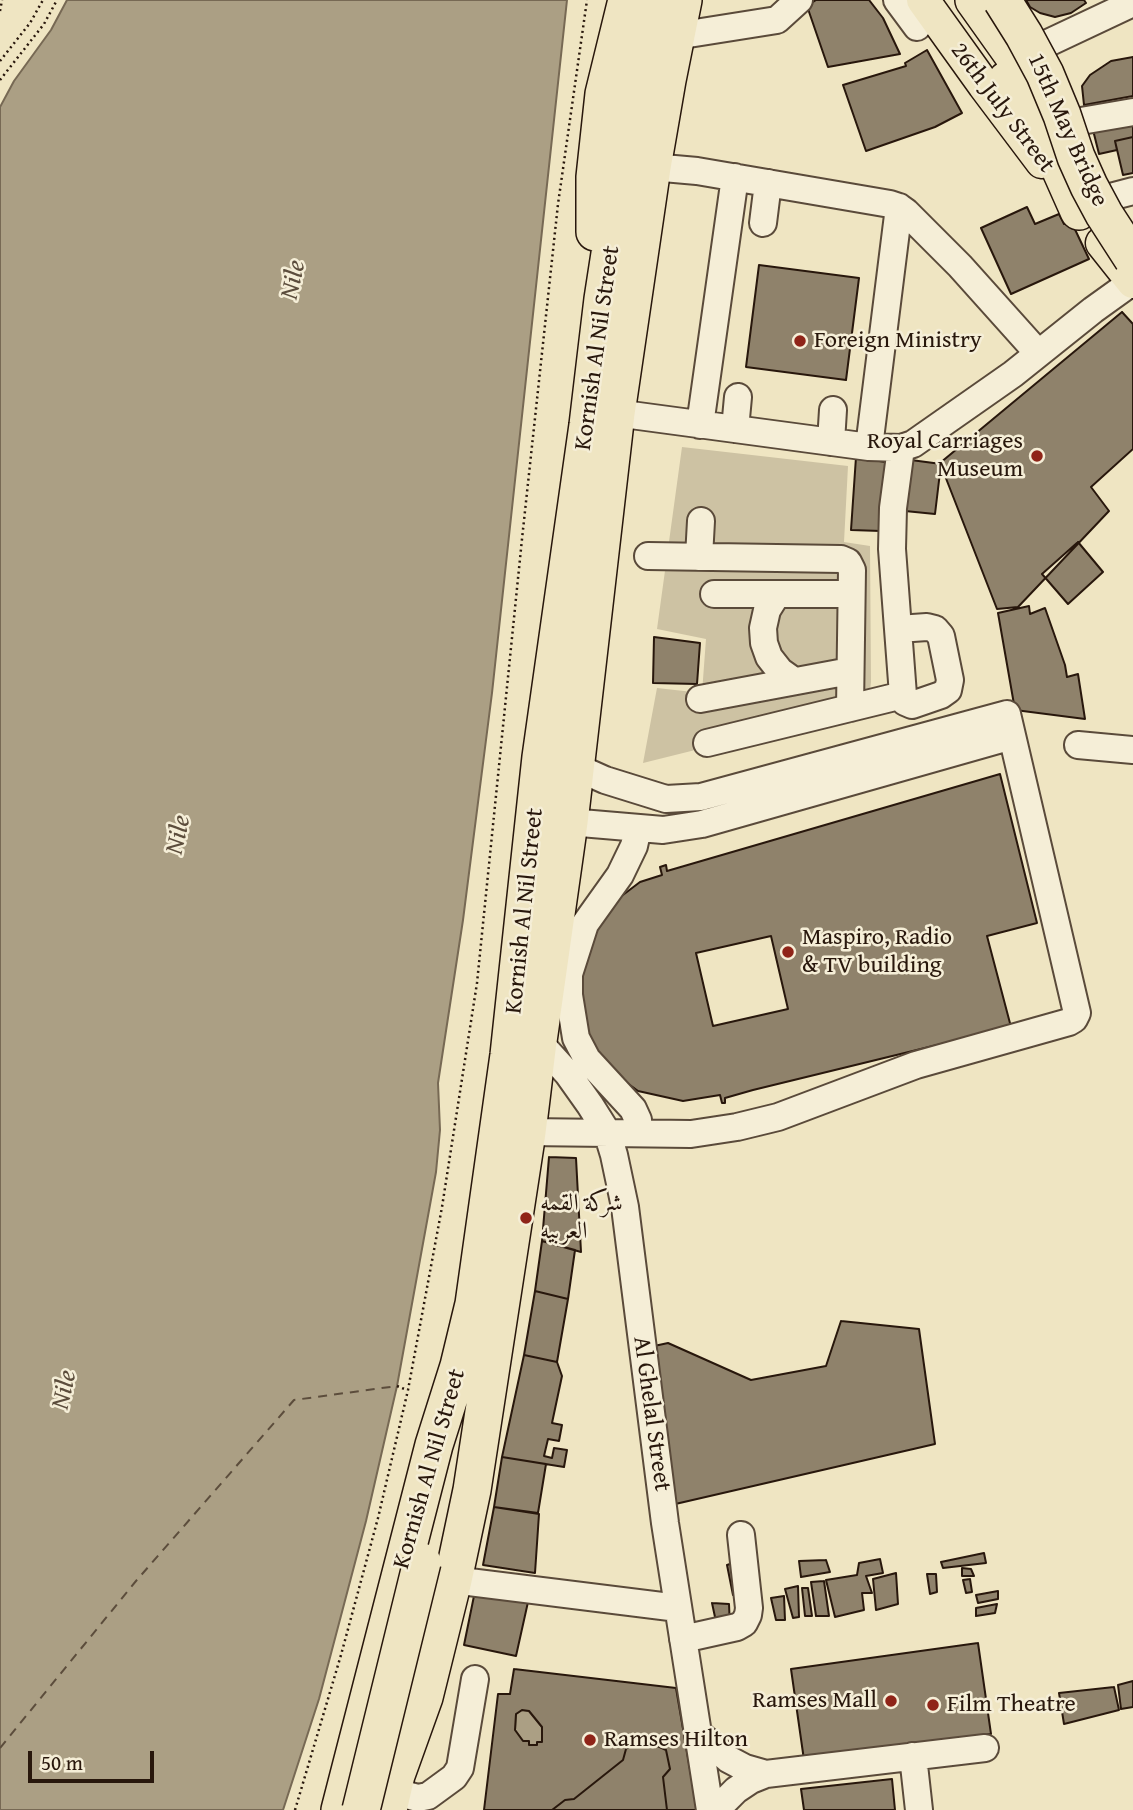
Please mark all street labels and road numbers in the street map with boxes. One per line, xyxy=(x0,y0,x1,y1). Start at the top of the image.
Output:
street label: 26th July Street xyxy=(944,37,1060,179)
street label: 15th May Bridge xyxy=(1020,49,1114,211)
street label: Kornish Al Nil Street xyxy=(569,244,627,452)
street label: Kornish Al Nil Street xyxy=(500,807,550,1015)
street label: Al Ghelal Street xyxy=(626,1335,676,1493)
street label: Kornish Al Nil Street xyxy=(388,1366,472,1572)

